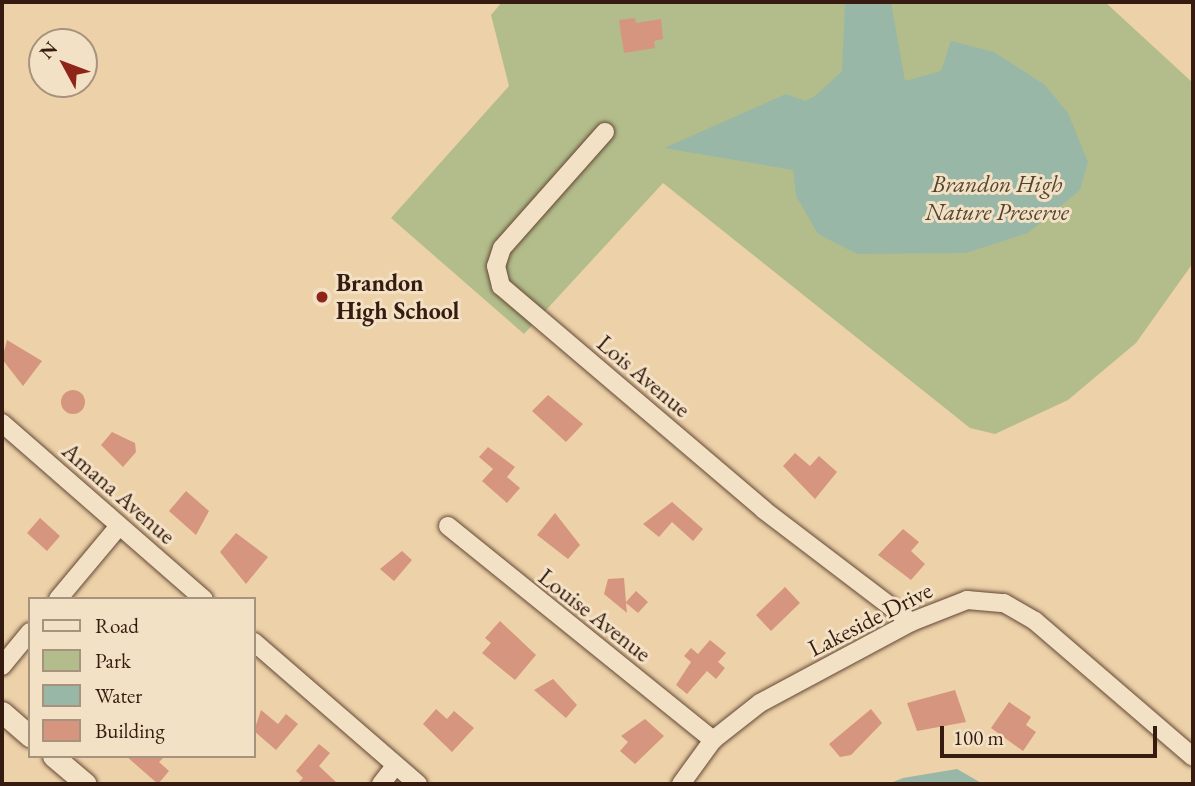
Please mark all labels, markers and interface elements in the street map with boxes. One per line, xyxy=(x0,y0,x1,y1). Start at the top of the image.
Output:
north arrow xyxy=(28,28,98,98)
text: N xyxy=(34,36,63,64)
park label: Brandon High Nature Preserve xyxy=(925,170,1069,226)
place label: Brandon High School xyxy=(336,269,459,325)
marker: Brandon High School xyxy=(314,289,330,305)
street label: Lois Avenue xyxy=(591,329,697,423)
street label: Amana Avenue xyxy=(56,436,182,550)
street label: Louise Avenue xyxy=(533,562,657,668)
street label: Lakeside Drive xyxy=(803,575,937,663)
legend xyxy=(28,597,256,758)
text: Road xyxy=(95,612,139,639)
text: Park xyxy=(95,647,131,674)
text: Water xyxy=(95,682,142,709)
scale bar xyxy=(943,712,1160,756)
text: Building xyxy=(95,717,165,744)
text: 100 m xyxy=(953,724,1004,751)

